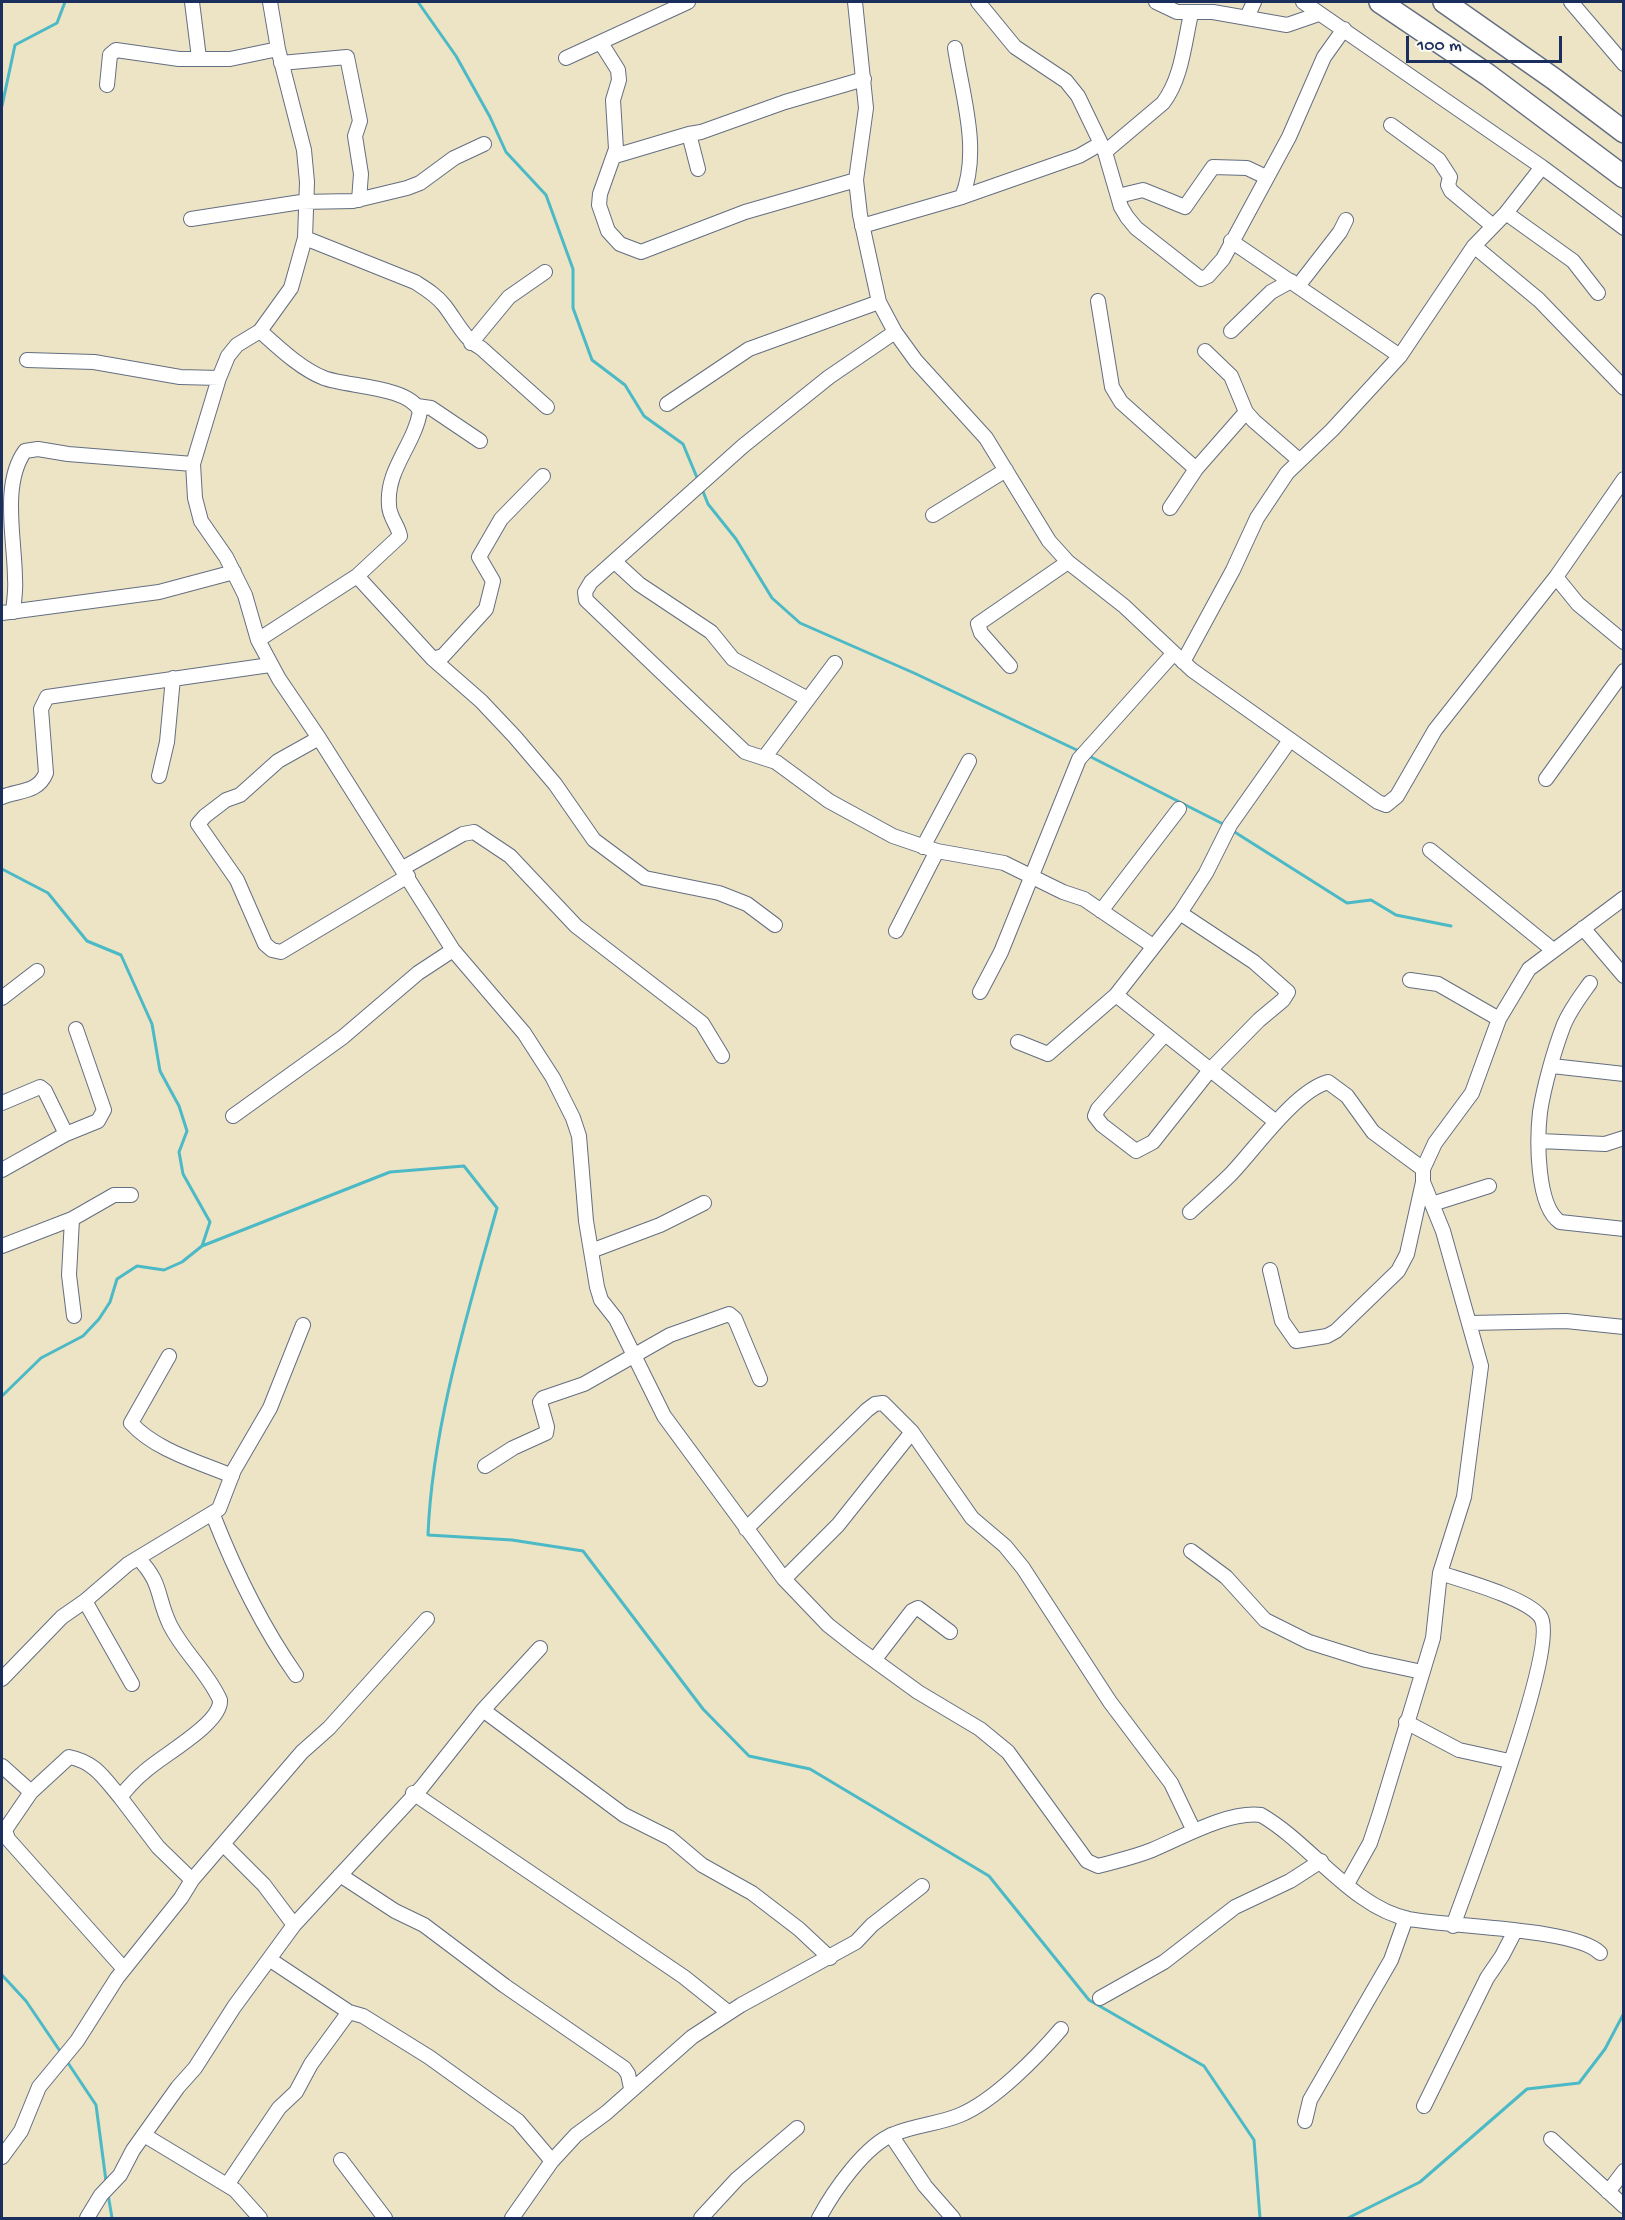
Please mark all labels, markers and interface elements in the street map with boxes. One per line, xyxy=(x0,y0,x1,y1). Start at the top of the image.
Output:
scale bar xyxy=(1409,24,1565,62)
text: 100 m xyxy=(1417,36,1462,57)

